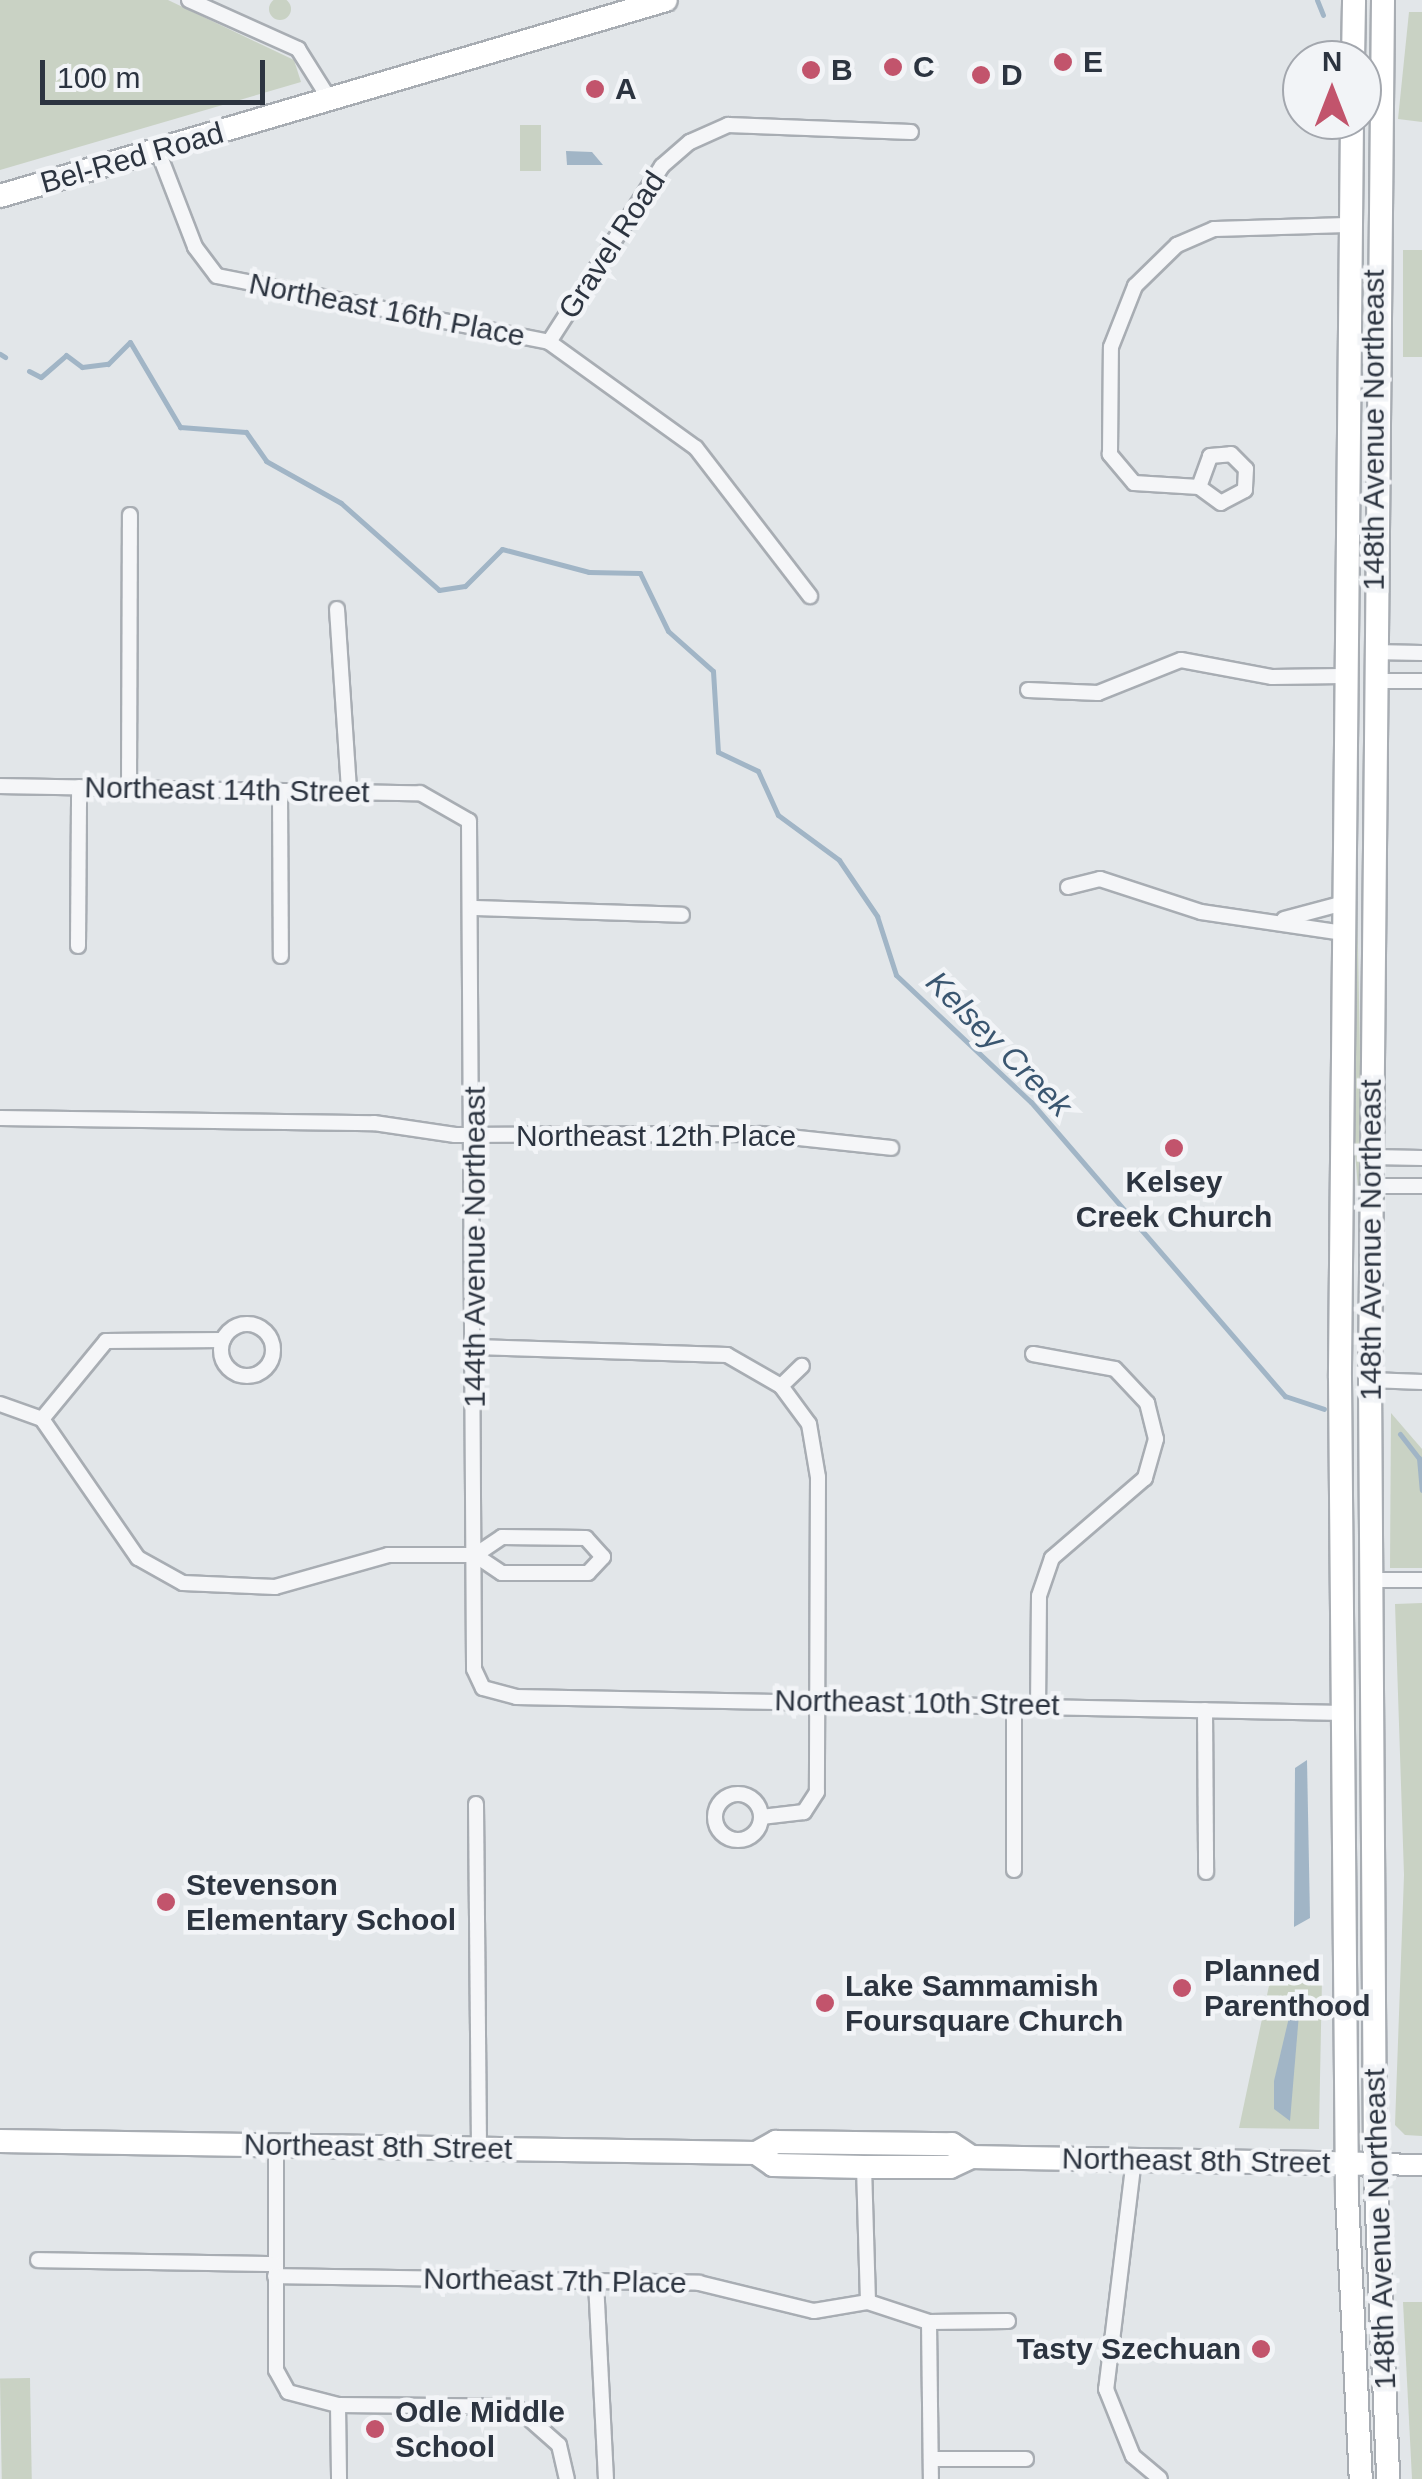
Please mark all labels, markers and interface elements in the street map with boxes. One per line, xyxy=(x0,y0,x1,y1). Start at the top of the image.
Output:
scale bar xyxy=(45,40,270,102)
north arrow xyxy=(1282,40,1382,140)
place label: E xyxy=(1083,44,1103,80)
text: N xyxy=(1322,46,1342,77)
place label: C xyxy=(913,49,935,85)
marker: E xyxy=(1052,51,1074,73)
place label: B xyxy=(831,52,853,88)
marker: C xyxy=(882,56,904,78)
place label: D xyxy=(1001,57,1023,93)
marker: B xyxy=(800,59,822,81)
text: 100 m xyxy=(57,61,140,94)
marker: D xyxy=(970,64,992,86)
place label: A xyxy=(615,71,637,107)
marker: A xyxy=(584,78,606,100)
street label: Bel-Red Road xyxy=(36,115,228,201)
street label: Gravel Road xyxy=(551,165,673,325)
street label: Northeast 16th Place xyxy=(246,266,528,354)
street label: 148th Avenue Northeast xyxy=(1356,268,1392,592)
street label: Northeast 14th Street xyxy=(84,770,370,810)
water label: Kelsey Creek xyxy=(918,963,1080,1125)
street label: 148th Avenue Northeast xyxy=(1353,1078,1389,1402)
street label: 144th Avenue Northeast xyxy=(457,1085,493,1409)
street label: Northeast 12th Place xyxy=(516,1118,796,1154)
marker: Kelsey Creek Church xyxy=(1163,1137,1185,1159)
place label: Kelsey Creek Church xyxy=(1076,1164,1272,1234)
street label: Northeast 10th Street xyxy=(774,1683,1060,1723)
place label: Stevenson Elementary School xyxy=(186,1867,456,1938)
marker: Stevenson Elementary School xyxy=(155,1891,177,1913)
place label: Planned Parenthood xyxy=(1204,1953,1371,2024)
place label: Lake Sammamish Foursquare Church xyxy=(845,1968,1123,2038)
marker: Planned Parenthood xyxy=(1169,1975,1195,2001)
marker: Lake Sammamish Foursquare Church xyxy=(814,1992,836,2014)
street label: 148th Avenue Northeast xyxy=(1356,2067,1404,2391)
street label: Northeast 8th Street xyxy=(243,2127,513,2167)
street label: Northeast 8th Street xyxy=(1061,2141,1331,2181)
street label: Northeast 7th Place xyxy=(423,2261,687,2301)
place label: Tasty Szechuan xyxy=(1016,2331,1241,2367)
marker: Tasty Szechuan xyxy=(1250,2338,1272,2360)
place label: Odle Middle School xyxy=(395,2394,565,2464)
marker: Odle Middle School xyxy=(364,2418,386,2440)

